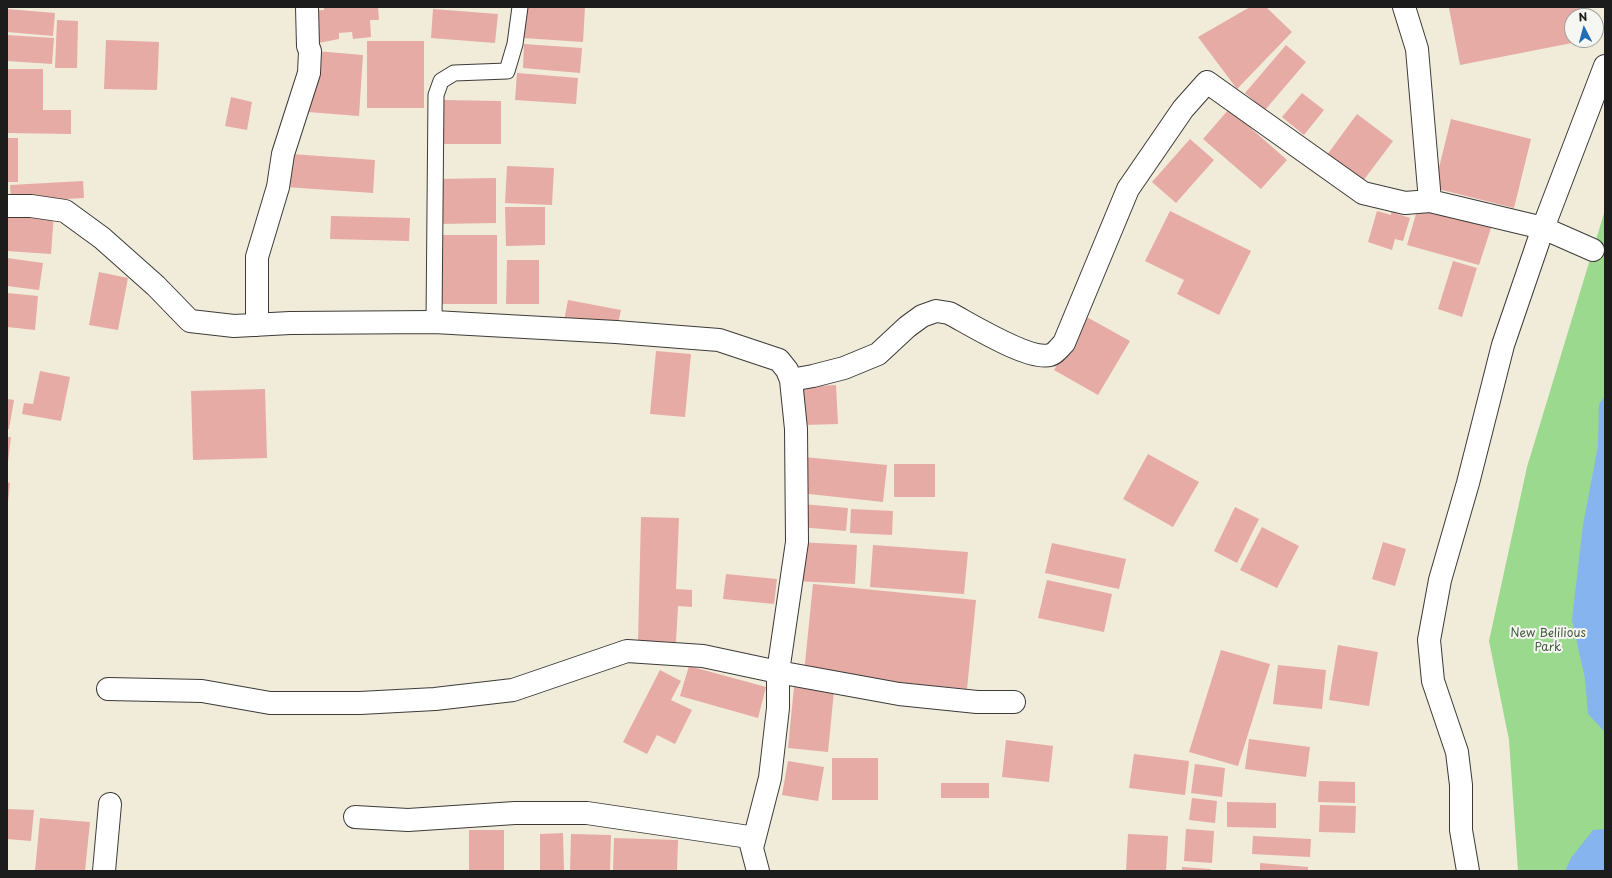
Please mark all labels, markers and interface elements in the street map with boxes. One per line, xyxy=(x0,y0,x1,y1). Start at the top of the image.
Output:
north arrow xyxy=(1564,8,1604,48)
text: N xyxy=(1578,8,1588,25)
park label: New Belilious Park xyxy=(1510,627,1586,655)

